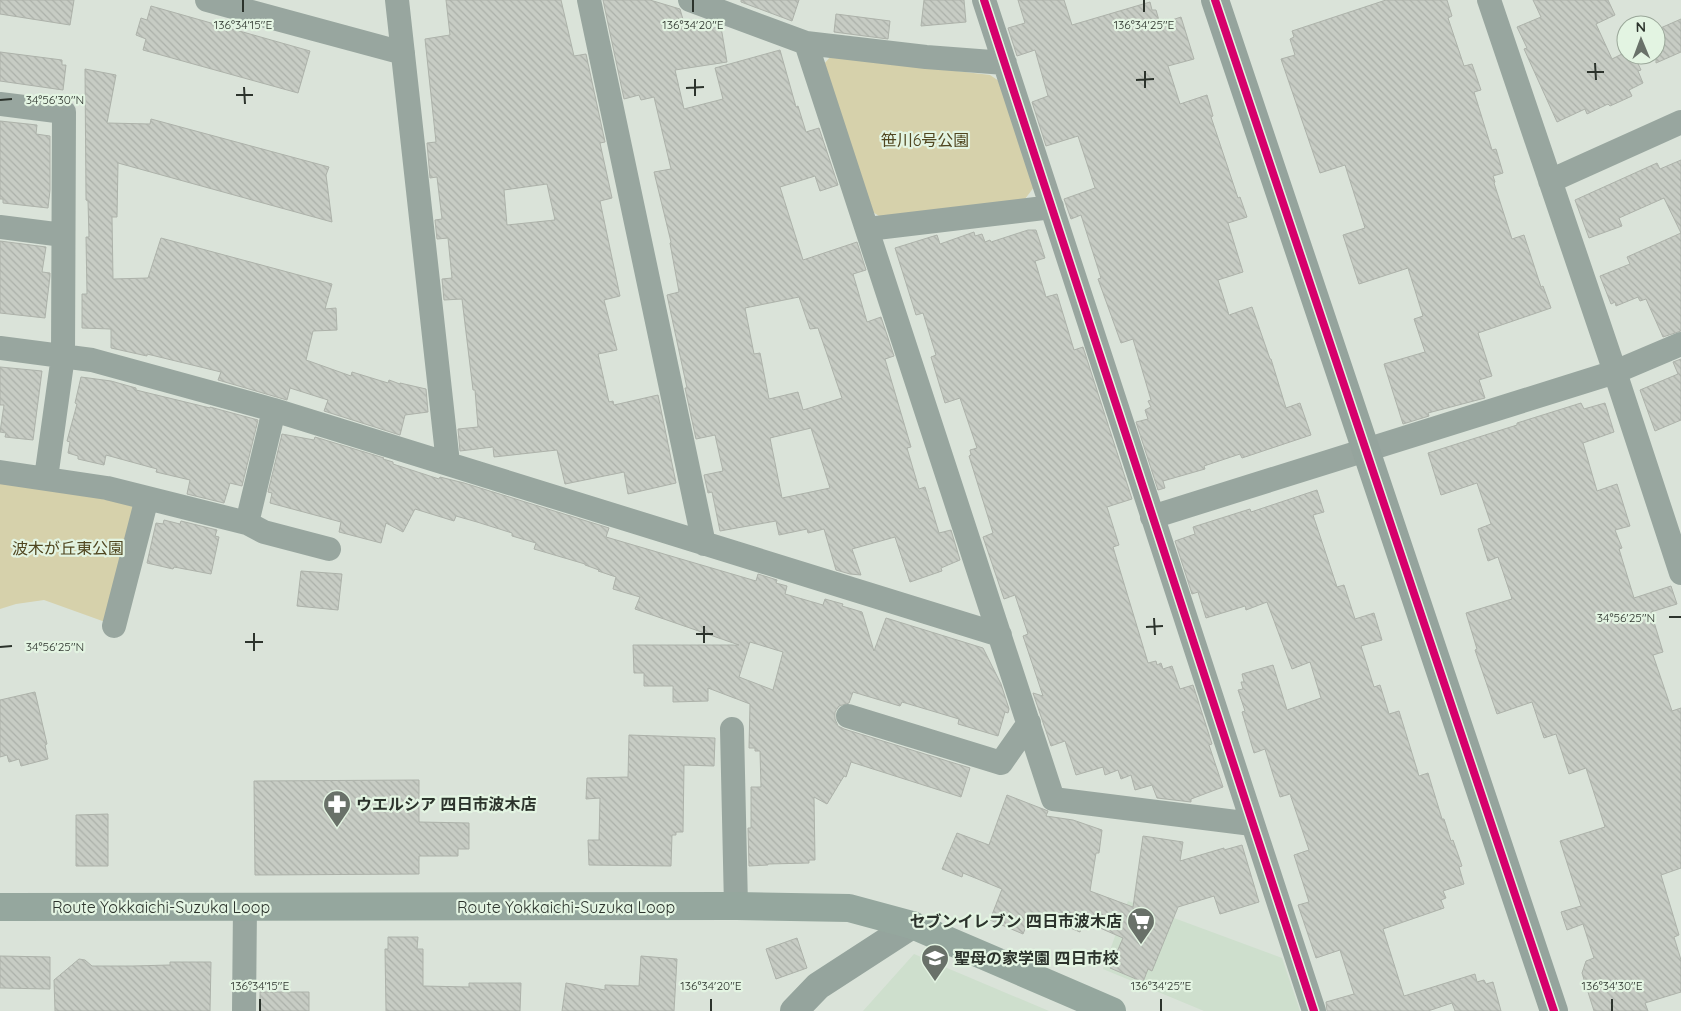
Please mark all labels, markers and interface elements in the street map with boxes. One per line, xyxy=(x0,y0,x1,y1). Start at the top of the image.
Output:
north arrow xyxy=(1616,15,1666,65)
text: 136°34'15"E xyxy=(214,17,272,32)
text: 136°34'20"E xyxy=(662,17,724,32)
text: 136°34'25"E xyxy=(1114,17,1175,32)
text: N xyxy=(1635,18,1646,36)
text: 34°56'30"N xyxy=(26,92,84,107)
park label: 笹川6号公園 xyxy=(881,130,969,150)
park label: 波木が丘東公園 xyxy=(12,538,124,558)
text: 34°56'25"N xyxy=(1597,610,1655,625)
text: 34°56'25"N xyxy=(26,639,84,654)
pharmacy icon: ウエルシア 四日市波木店 xyxy=(322,789,352,828)
place label: ウエルシア 四日市波木店 xyxy=(356,794,536,814)
street label: Route Yokkaichi-Suzuka Loop xyxy=(52,897,270,917)
street label: Route Yokkaichi-Suzuka Loop xyxy=(457,897,675,917)
supermarket icon: セブンイレブン 四日市波木店 xyxy=(1126,906,1156,945)
place label: セブンイレブン 四日市波木店 xyxy=(910,911,1122,931)
school or university icon: 聖母の家学園 四日市校 xyxy=(920,943,950,982)
place label: 聖母の家学園 四日市校 xyxy=(954,948,1118,968)
text: 136°34'15"E xyxy=(231,978,289,993)
text: 136°34'20"E xyxy=(680,978,742,993)
text: 136°34'25"E xyxy=(1131,978,1192,993)
text: 136°34'30"E xyxy=(1582,978,1643,993)

